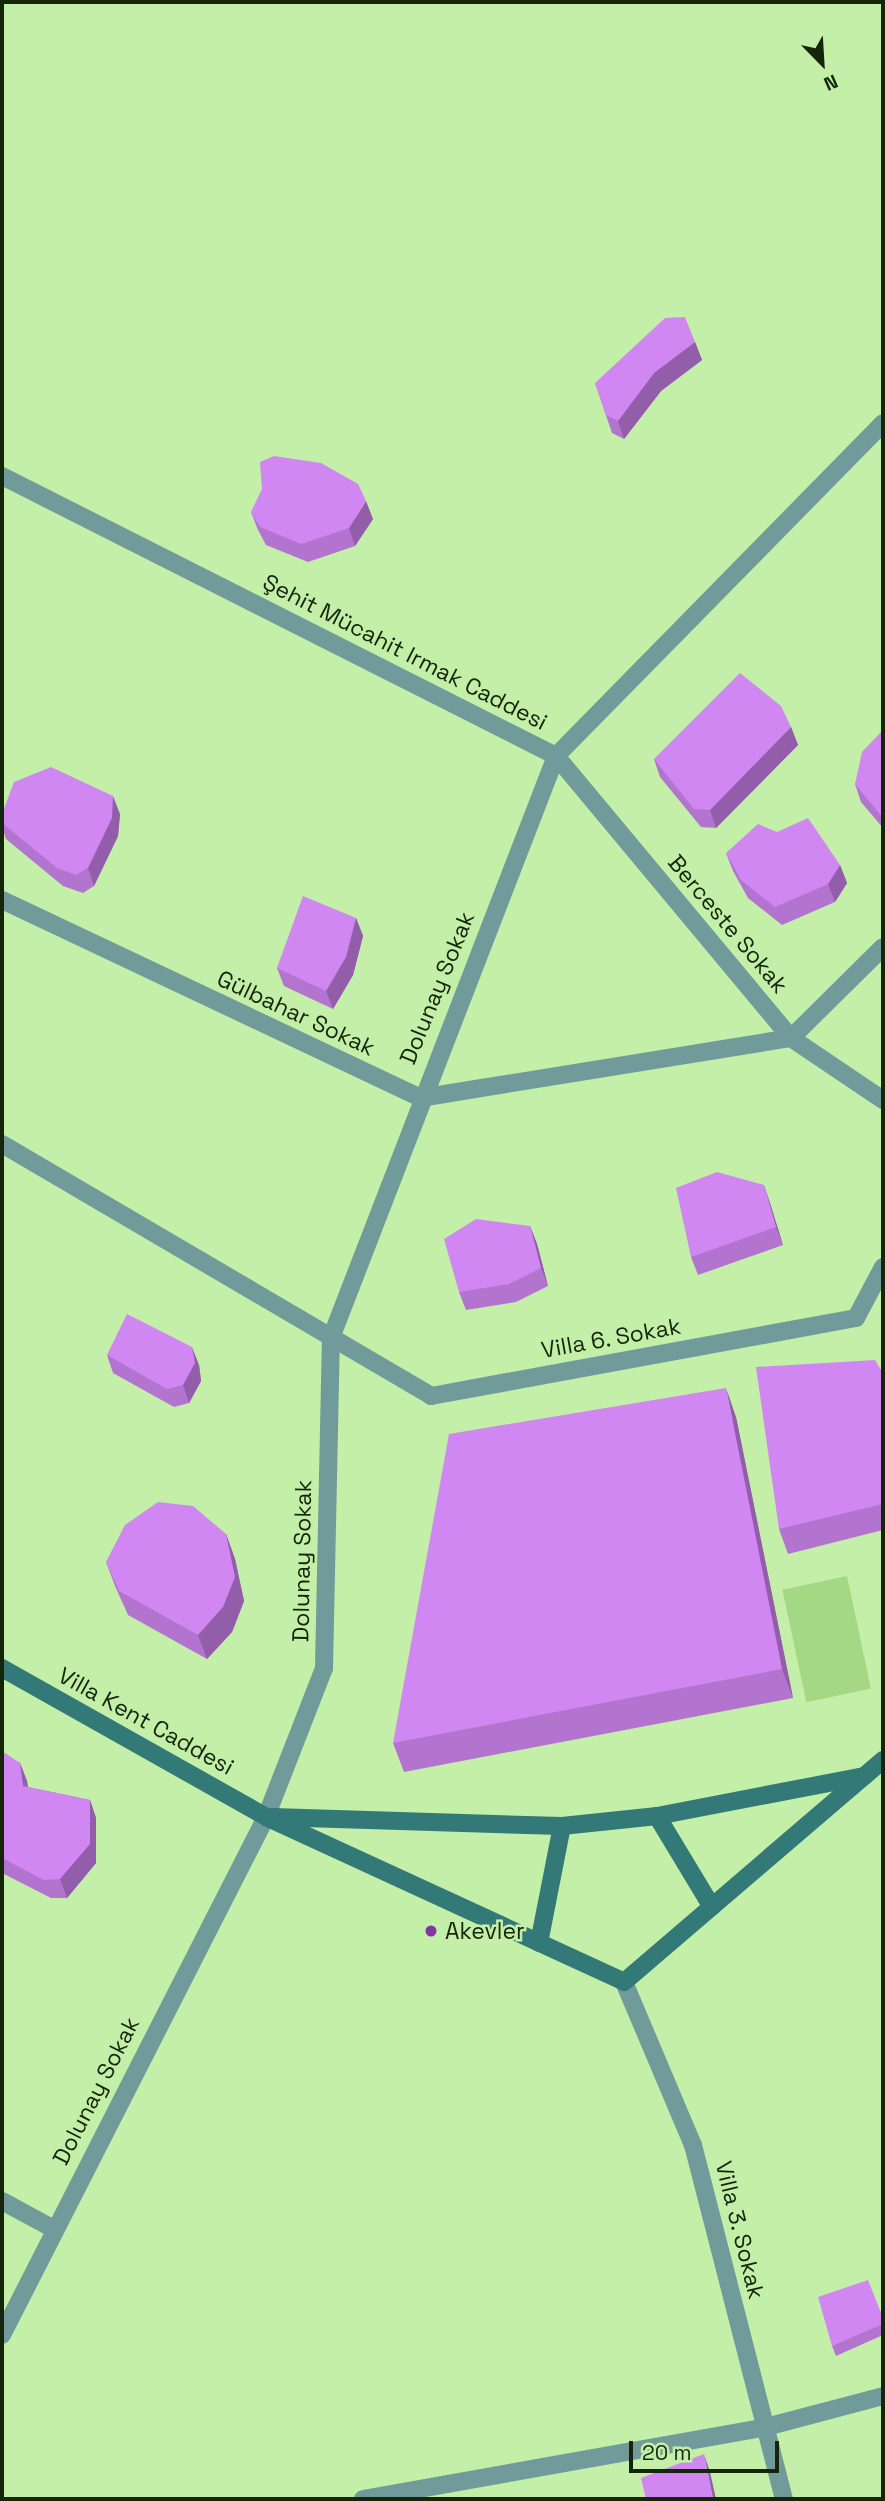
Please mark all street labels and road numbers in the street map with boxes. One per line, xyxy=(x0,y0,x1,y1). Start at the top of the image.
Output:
street label: Şehit Mücahit Irmak Caddesi xyxy=(258,568,552,736)
street label: Berceste Sokak xyxy=(662,849,794,999)
street label: Dolunay Sokak xyxy=(394,908,480,1068)
street label: Gülbahar Sokak xyxy=(213,964,379,1062)
street label: Villa 6. Sokak xyxy=(539,1312,683,1364)
street label: Dolunay Sokak xyxy=(287,1480,317,1642)
street label: Villa Kent Caddesi xyxy=(53,1661,239,1781)
street label: Dolunay Sokak xyxy=(47,2012,145,2170)
street label: Villa 3. Sokak xyxy=(709,2158,771,2302)

